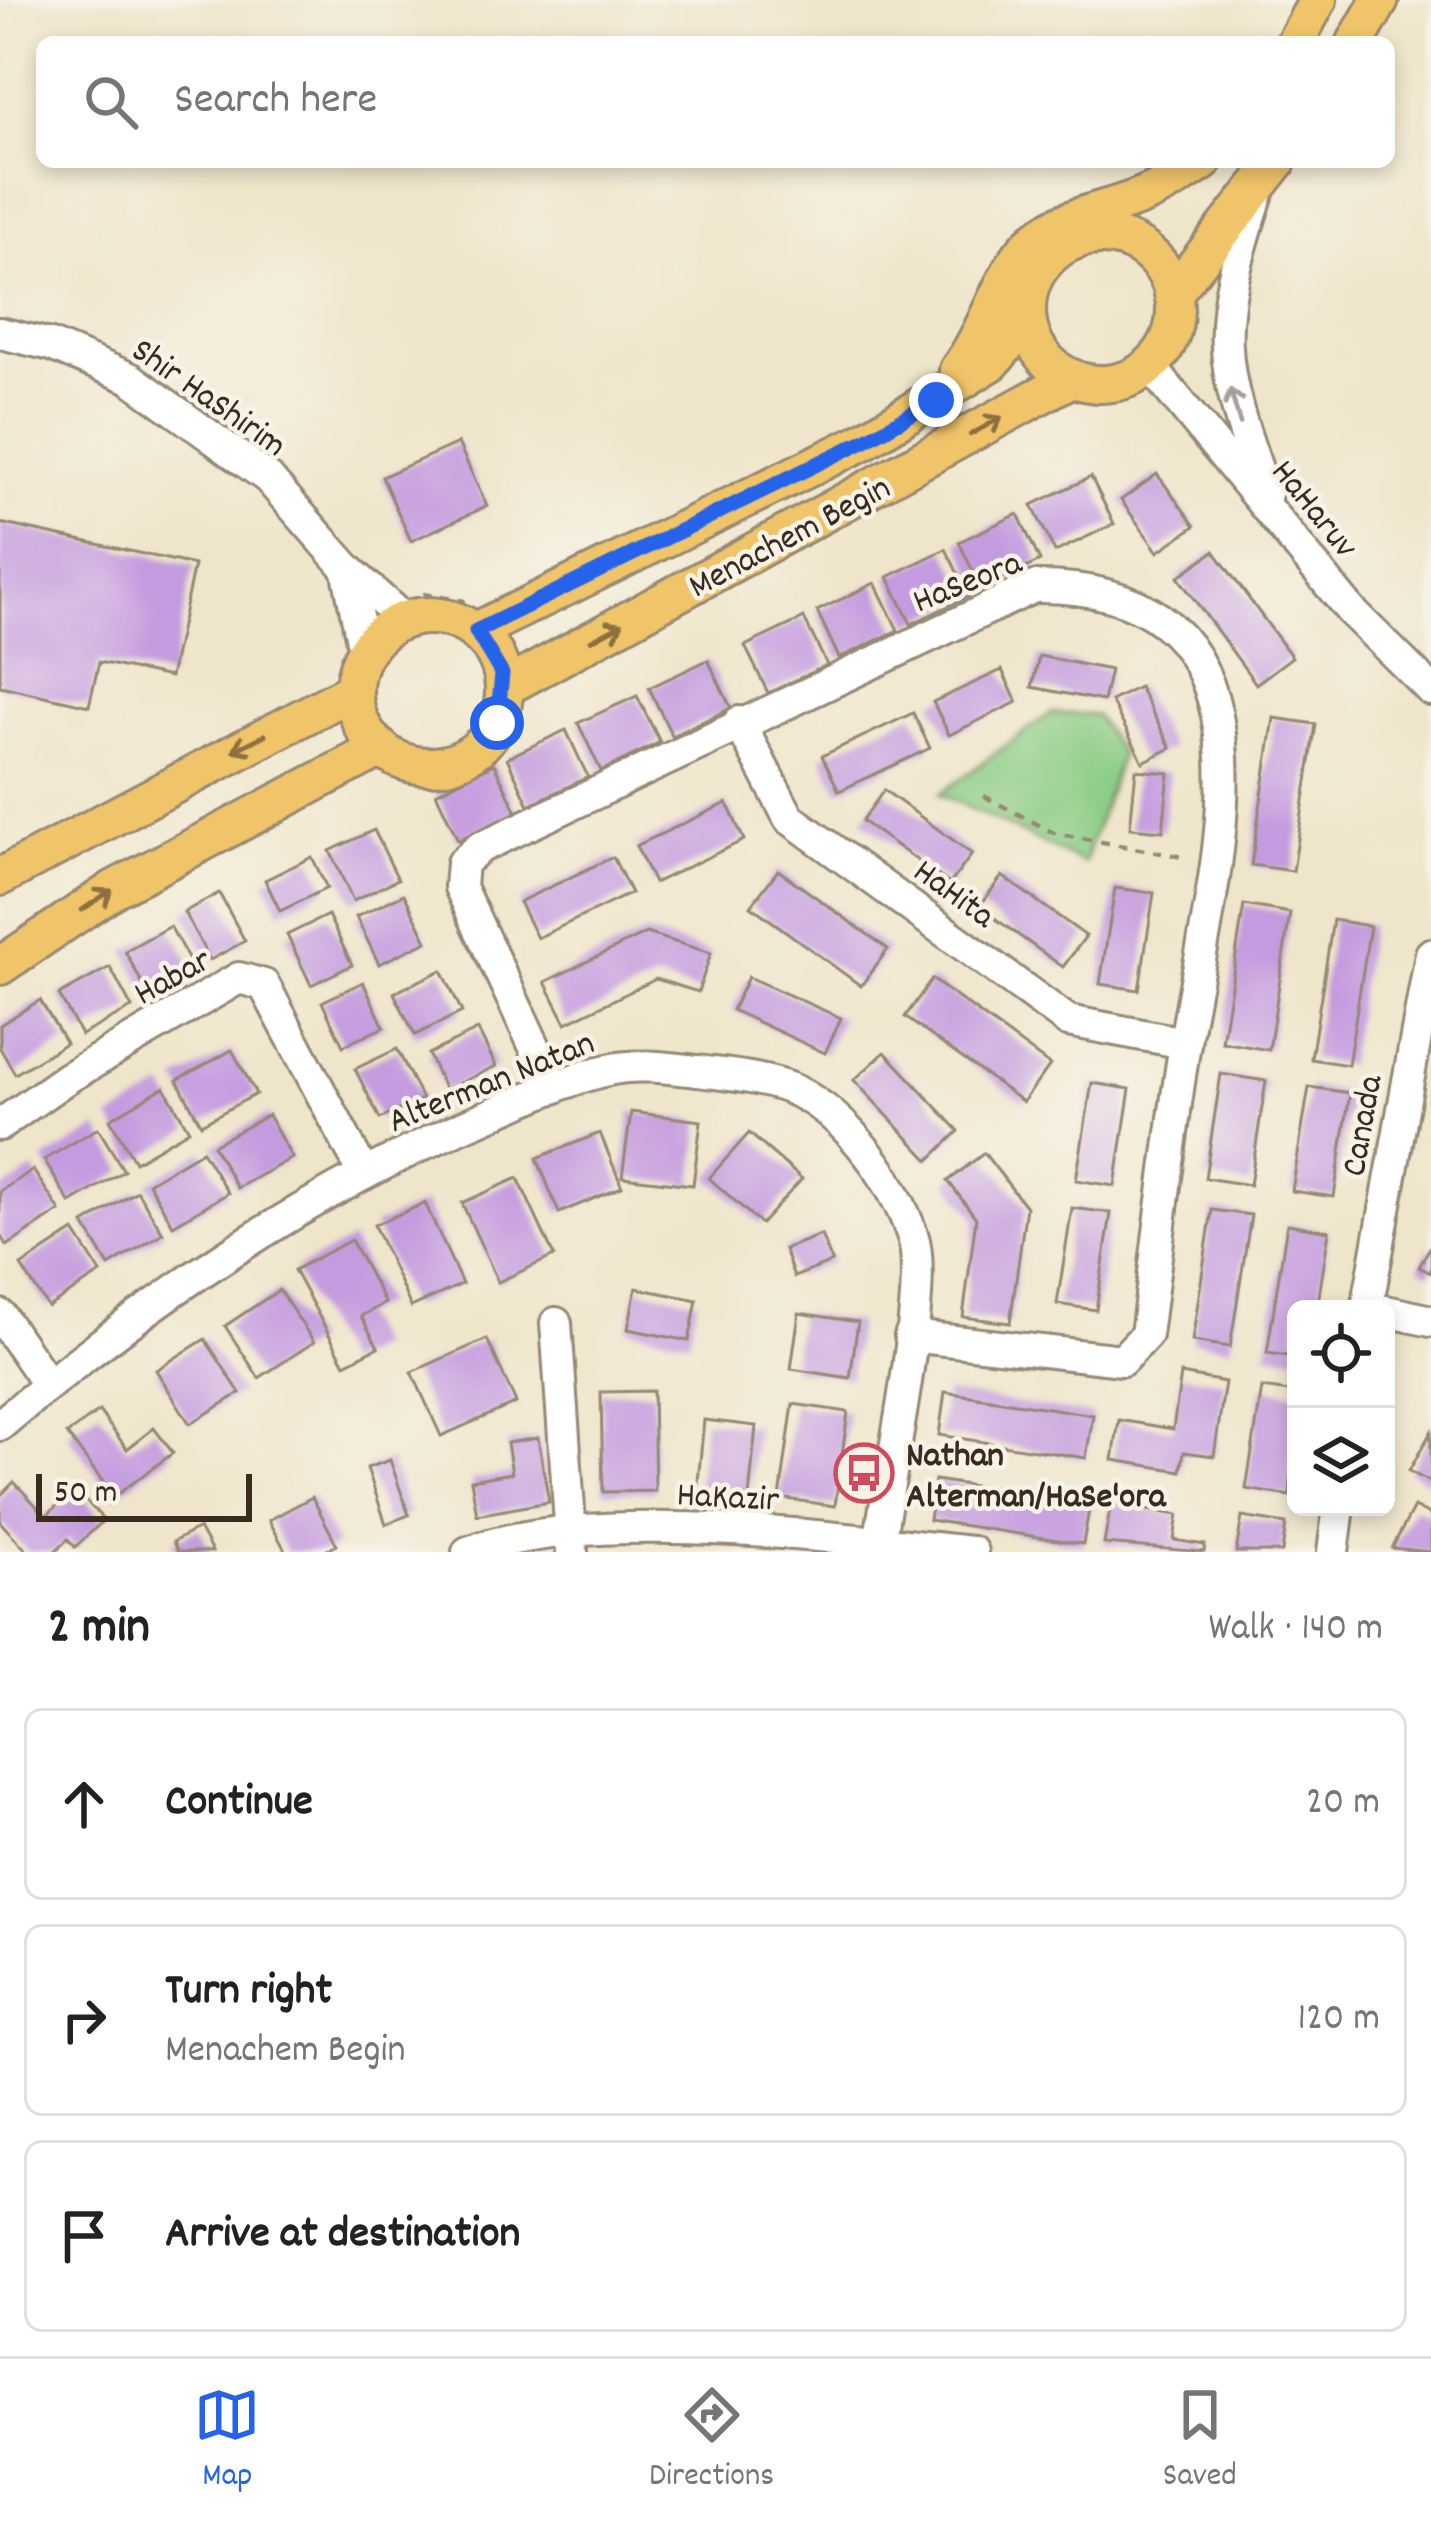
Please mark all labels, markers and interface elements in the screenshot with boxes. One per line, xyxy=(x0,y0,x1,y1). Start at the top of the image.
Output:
search box xyxy=(36,36,1395,168)
icon: search xyxy=(78,69,144,135)
text: Search here xyxy=(174,70,377,134)
street label: Shir HaShirim xyxy=(119,327,296,473)
route end xyxy=(909,373,963,427)
one-way arrow xyxy=(1223,388,1245,426)
one-way arrow xyxy=(968,414,1003,437)
street label: HaHaruv xyxy=(1256,450,1369,572)
street label: Menachem Begin xyxy=(681,464,901,614)
street label: HaSeora xyxy=(906,539,1032,630)
one-way arrow xyxy=(588,620,624,643)
route start xyxy=(470,696,524,750)
one-way arrow xyxy=(232,733,268,756)
street label: HaHita xyxy=(901,848,1005,944)
one-way arrow xyxy=(79,888,113,913)
street label: Habar xyxy=(126,937,223,1022)
street label: Alterman Natan xyxy=(381,1019,603,1150)
street label: Canada xyxy=(1330,1070,1400,1181)
map controls xyxy=(1287,1300,1395,1516)
button: locate xyxy=(1287,1300,1395,1408)
button: layers xyxy=(1287,1408,1395,1516)
place label: Nathan Alterman/HaSe'ora xyxy=(906,1432,1167,1525)
bus stop icon: Nathan Alterman/HaSe'ora xyxy=(833,1442,895,1504)
scale bar xyxy=(36,1468,252,1521)
text: 50 m xyxy=(54,1471,118,1518)
street label: HaKazir xyxy=(675,1471,781,1529)
text: 2 min xyxy=(48,1594,150,1666)
text: Walk · 140 m xyxy=(1209,1603,1383,1658)
icon: ahead xyxy=(51,1771,117,1837)
text: Continue xyxy=(165,1772,313,1836)
text: 20 m xyxy=(1306,1777,1380,1832)
text: Turn right xyxy=(165,1961,332,2025)
icon: right xyxy=(51,1987,117,2053)
text: 120 m xyxy=(1297,1993,1380,2048)
text: Menachem Begin xyxy=(165,2025,406,2080)
icon: arrive xyxy=(51,2203,117,2269)
text: Arrive at destination xyxy=(165,2204,520,2268)
tab: Map xyxy=(194,2382,260,2501)
tab: Directions xyxy=(649,2382,774,2501)
tab: Saved xyxy=(1163,2382,1237,2501)

